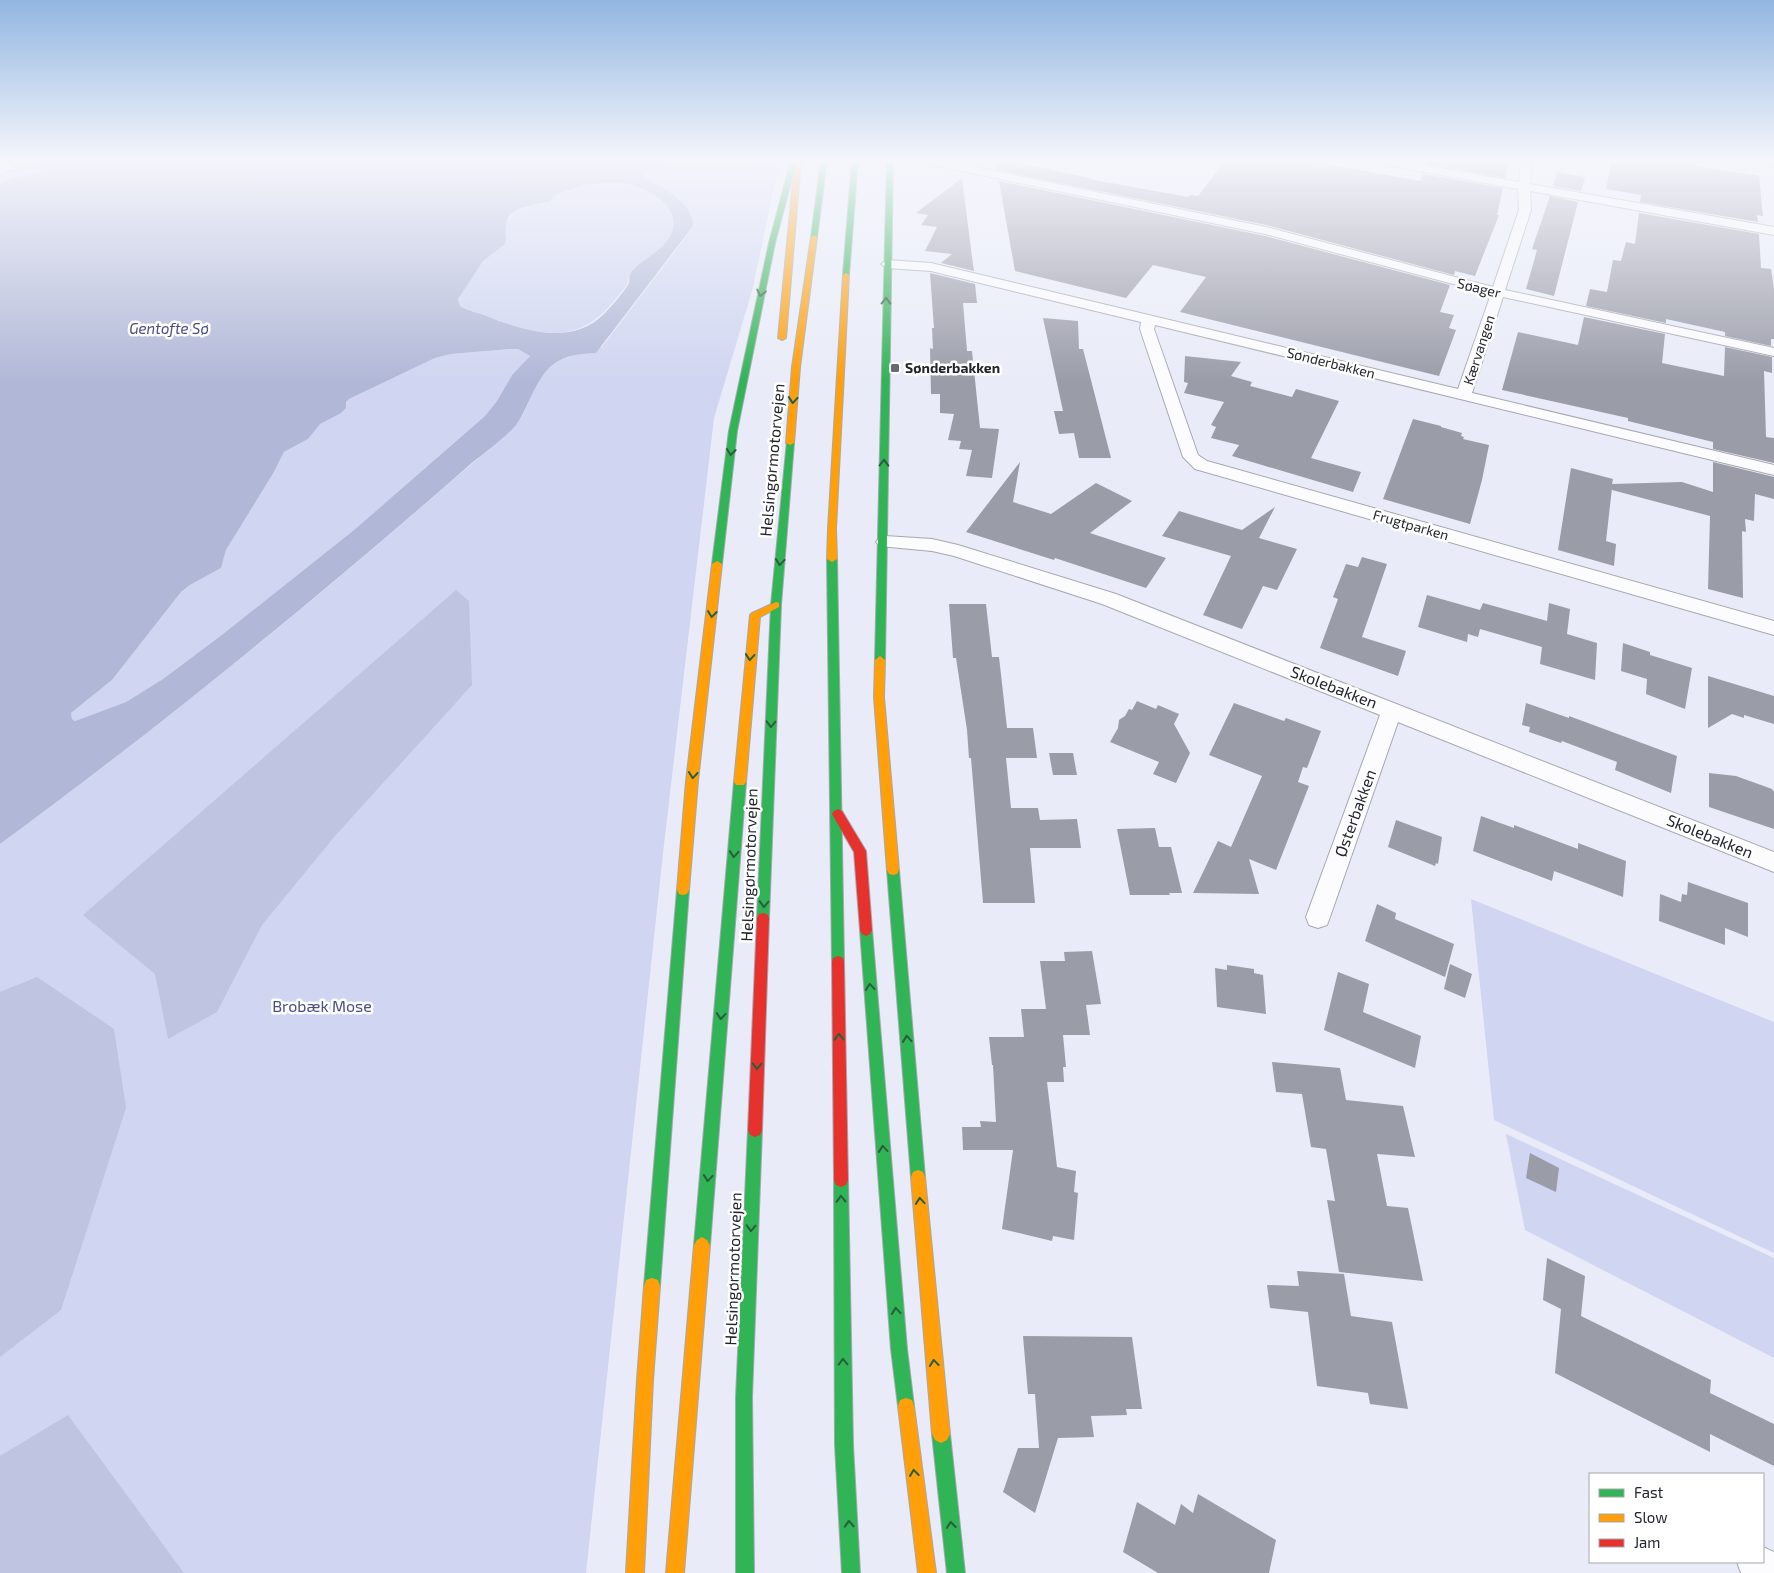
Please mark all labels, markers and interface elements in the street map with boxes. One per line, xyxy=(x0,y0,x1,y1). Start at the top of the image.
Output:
street label: Søager xyxy=(1456,274,1503,301)
one-way arrow xyxy=(757,288,767,297)
one-way arrow xyxy=(881,296,892,304)
street label: Kærvangen xyxy=(1459,313,1498,387)
water label: Gentofte Sø xyxy=(129,319,209,337)
street label: Sønderbakken xyxy=(1285,343,1377,382)
place label: Sønderbakken xyxy=(905,359,1000,376)
marker: Sønderbakken xyxy=(889,362,901,374)
street label: Helsingørmotorvejen xyxy=(755,383,789,537)
one-way arrow xyxy=(788,396,799,404)
one-way arrow xyxy=(726,448,737,456)
one-way arrow xyxy=(879,459,890,467)
street label: Frugtparken xyxy=(1371,506,1451,543)
one-way arrow xyxy=(775,558,786,566)
one-way arrow xyxy=(707,610,718,618)
one-way arrow xyxy=(745,653,756,661)
street label: Skolebakken xyxy=(1288,661,1380,712)
one-way arrow xyxy=(766,720,777,728)
street label: Østerbakken xyxy=(1330,767,1379,859)
one-way arrow xyxy=(688,771,699,779)
street label: Helsingørmotorvejen xyxy=(736,788,762,942)
street label: Skolebakken xyxy=(1664,810,1756,861)
one-way arrow xyxy=(729,850,740,858)
one-way arrow xyxy=(759,900,769,908)
one-way arrow xyxy=(865,983,876,991)
park label: Brobæk Mose xyxy=(272,996,372,1015)
one-way arrow xyxy=(716,1012,727,1020)
one-way arrow xyxy=(834,1033,844,1040)
one-way arrow xyxy=(902,1035,913,1043)
one-way arrow xyxy=(752,1062,763,1070)
one-way arrow xyxy=(878,1145,889,1153)
one-way arrow xyxy=(702,1174,713,1182)
street label: Helsingørmotorvejen xyxy=(720,1192,746,1346)
one-way arrow xyxy=(836,1195,846,1203)
one-way arrow xyxy=(915,1197,926,1205)
one-way arrow xyxy=(745,1225,756,1233)
one-way arrow xyxy=(891,1307,902,1315)
one-way arrow xyxy=(838,1358,848,1366)
one-way arrow xyxy=(929,1359,940,1367)
one-way arrow xyxy=(909,1468,920,1476)
legend xyxy=(1589,1473,1764,1563)
text: Fast xyxy=(1634,1483,1664,1501)
text: Slow xyxy=(1634,1508,1668,1526)
one-way arrow xyxy=(843,1520,854,1528)
one-way arrow xyxy=(946,1520,957,1528)
text: Jam xyxy=(1634,1533,1660,1551)

